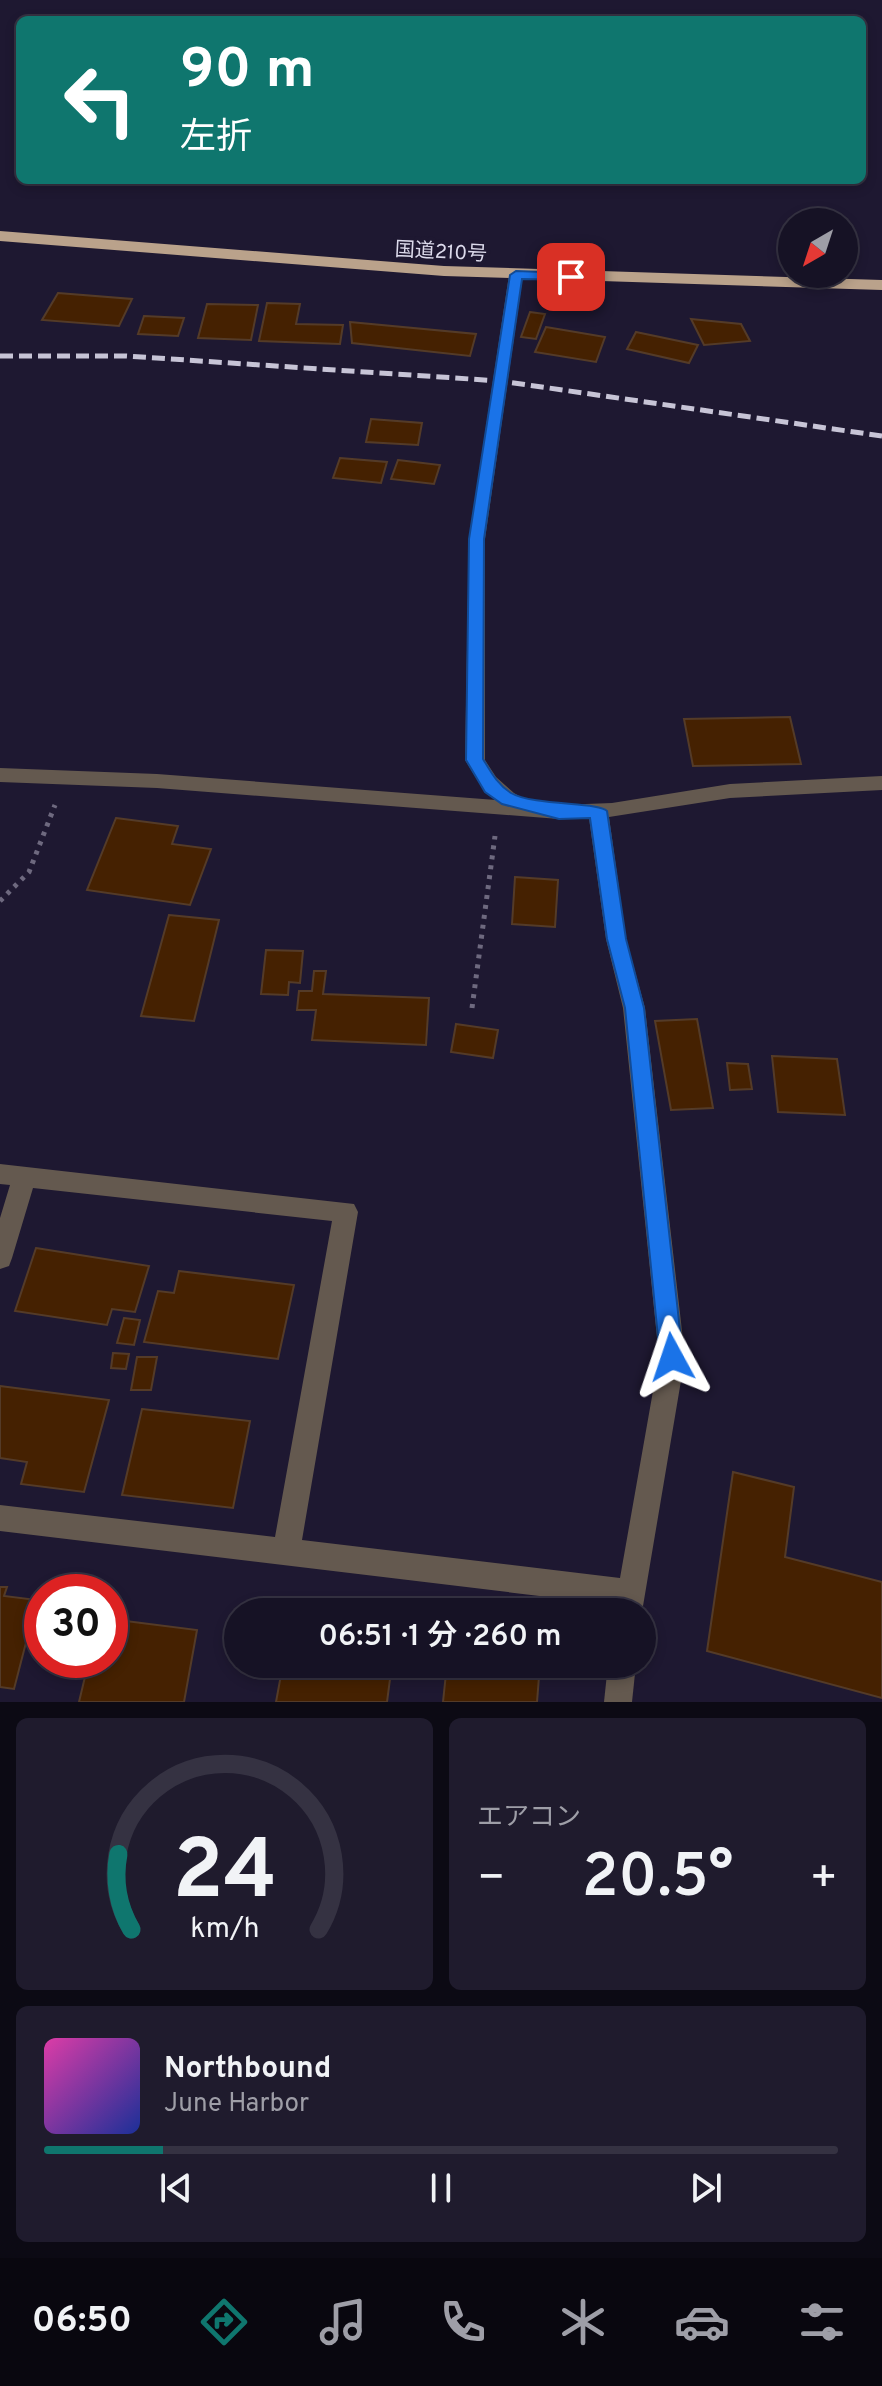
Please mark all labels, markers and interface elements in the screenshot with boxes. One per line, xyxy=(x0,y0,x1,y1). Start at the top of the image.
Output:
text: 90 m xyxy=(180,37,315,107)
icon: left xyxy=(48,48,152,152)
text: 左折 xyxy=(180,116,252,162)
north arrow xyxy=(778,208,858,288)
map controls xyxy=(778,208,858,288)
street label: 国道210号 xyxy=(394,238,488,268)
pin xyxy=(537,243,605,311)
icon: arrive xyxy=(549,255,593,299)
position arrow xyxy=(630,1315,714,1399)
speed limit sign: 30 xyxy=(24,1574,128,1678)
text: 06:51 · 1 分 · 260 m xyxy=(318,1619,562,1656)
text: エアコン xyxy=(477,1802,581,1835)
text: 24 xyxy=(172,1823,277,1928)
text: 20.5° xyxy=(582,1842,733,1918)
text: − xyxy=(477,1852,505,1908)
text: + xyxy=(810,1852,838,1908)
text: km/h xyxy=(190,1912,259,1948)
text: Northbound xyxy=(164,2051,331,2088)
text: June Harbor xyxy=(164,2088,309,2121)
icon: previous xyxy=(154,2166,198,2210)
icon: pause xyxy=(419,2166,463,2210)
icon: next xyxy=(684,2166,728,2210)
icon: directions xyxy=(196,2294,252,2350)
icon: music xyxy=(315,2294,371,2350)
icon: phone xyxy=(435,2294,491,2350)
icon: climate xyxy=(555,2294,611,2350)
icon: car xyxy=(674,2294,730,2350)
icon: filters xyxy=(794,2294,850,2350)
text: 06:50 xyxy=(32,2299,132,2345)

